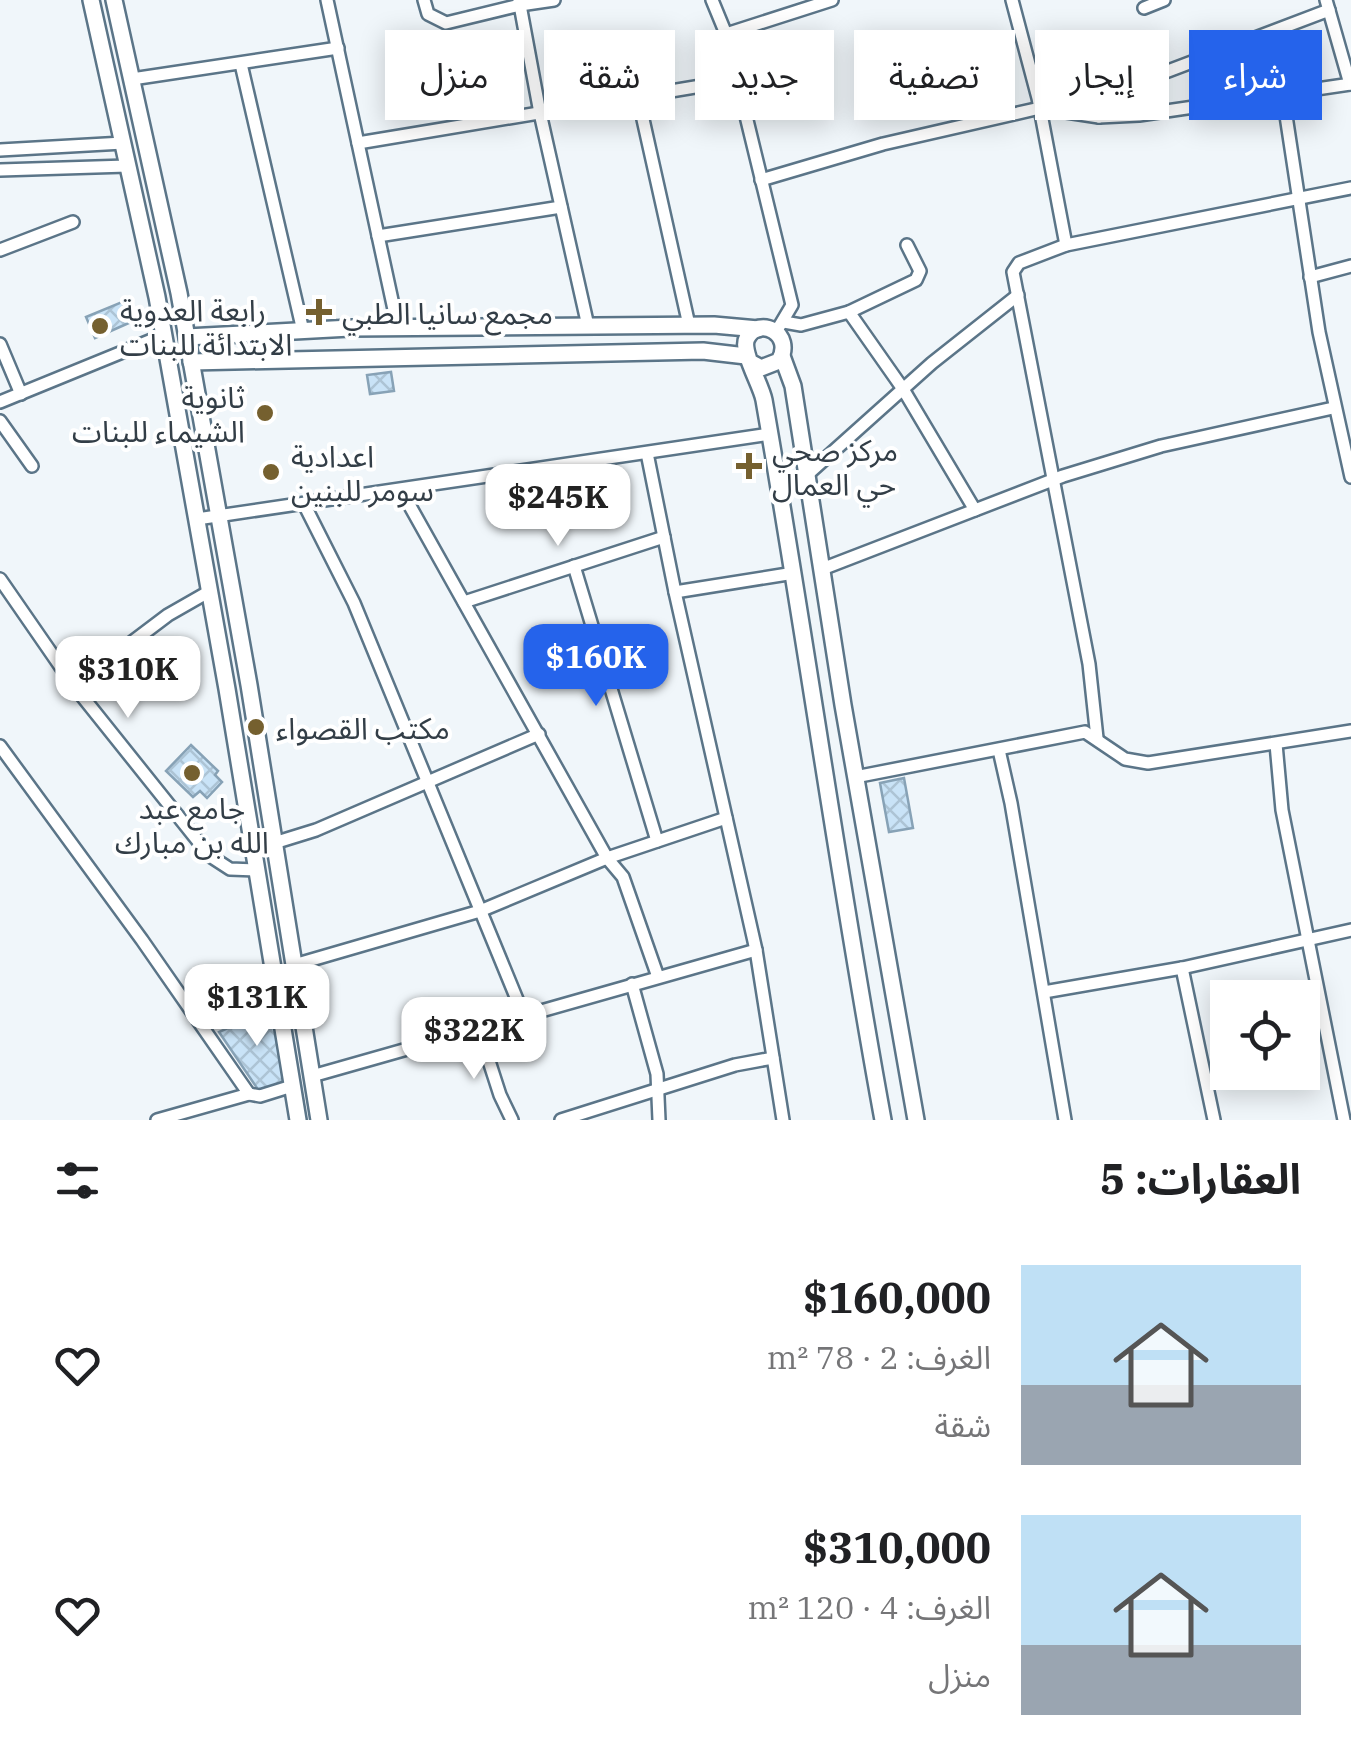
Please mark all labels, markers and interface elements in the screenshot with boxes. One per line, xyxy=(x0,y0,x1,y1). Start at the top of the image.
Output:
chip: منزل xyxy=(385,30,524,120)
chip: شقة xyxy=(544,30,675,120)
chip: جديد xyxy=(695,30,834,120)
chip: تصفية xyxy=(854,30,1015,120)
chip: إيجار xyxy=(1035,30,1169,120)
chip: شراء xyxy=(1189,30,1322,120)
place label: رابعة العدوية الابتدائة للبنات xyxy=(120,290,292,363)
place label: مجمع سانيا الطبي xyxy=(342,293,553,336)
marker: مجمع سانيا الطبي xyxy=(306,299,332,325)
marker: رابعة العدوية الابتدائة للبنات xyxy=(89,315,111,337)
place label: ثانوية الشيماء للبنات xyxy=(72,377,245,450)
marker: ثانوية الشيماء للبنات xyxy=(254,402,276,424)
place label: مركز صحي حي العمال xyxy=(772,430,898,507)
place label: اعدادية سومر للبنين xyxy=(291,436,434,509)
marker: مركز صحي حي العمال xyxy=(736,453,762,479)
marker: اعدادية سومر للبنين xyxy=(260,461,282,483)
pin: $245K xyxy=(488,464,628,549)
text: $245K xyxy=(507,475,609,517)
pin: $160K xyxy=(526,624,666,709)
text: $160K xyxy=(545,635,647,677)
pin: $310K xyxy=(58,636,198,721)
text: $310K xyxy=(77,647,179,689)
place label: مكتب القصواء xyxy=(276,708,450,747)
marker: مكتب القصواء xyxy=(245,716,267,738)
marker: جامع عبد الله بن مبارك xyxy=(181,762,203,784)
place label: جامع عبد الله بن مبارك xyxy=(115,788,269,861)
pin: $131K xyxy=(187,964,327,1049)
text: $131K xyxy=(206,975,308,1017)
map controls xyxy=(1210,980,1320,1090)
button: locate xyxy=(1210,980,1320,1090)
pin: $322K xyxy=(404,997,544,1082)
text: $322K xyxy=(423,1008,525,1050)
text: العقارات: 5 xyxy=(1100,1151,1301,1206)
icon: filters xyxy=(50,1153,105,1208)
text: $160,000 xyxy=(803,1270,991,1325)
icon: home xyxy=(1101,1305,1221,1425)
text: الغرف: 2 · 78 m² xyxy=(767,1336,991,1378)
icon: heart xyxy=(50,1338,105,1393)
text: شقة xyxy=(935,1404,991,1446)
text: $310,000 xyxy=(803,1520,991,1575)
icon: home xyxy=(1101,1555,1221,1675)
text: الغرف: 4 · 120 m² xyxy=(748,1586,991,1628)
icon: heart xyxy=(50,1588,105,1643)
text: منزل xyxy=(928,1654,991,1696)

